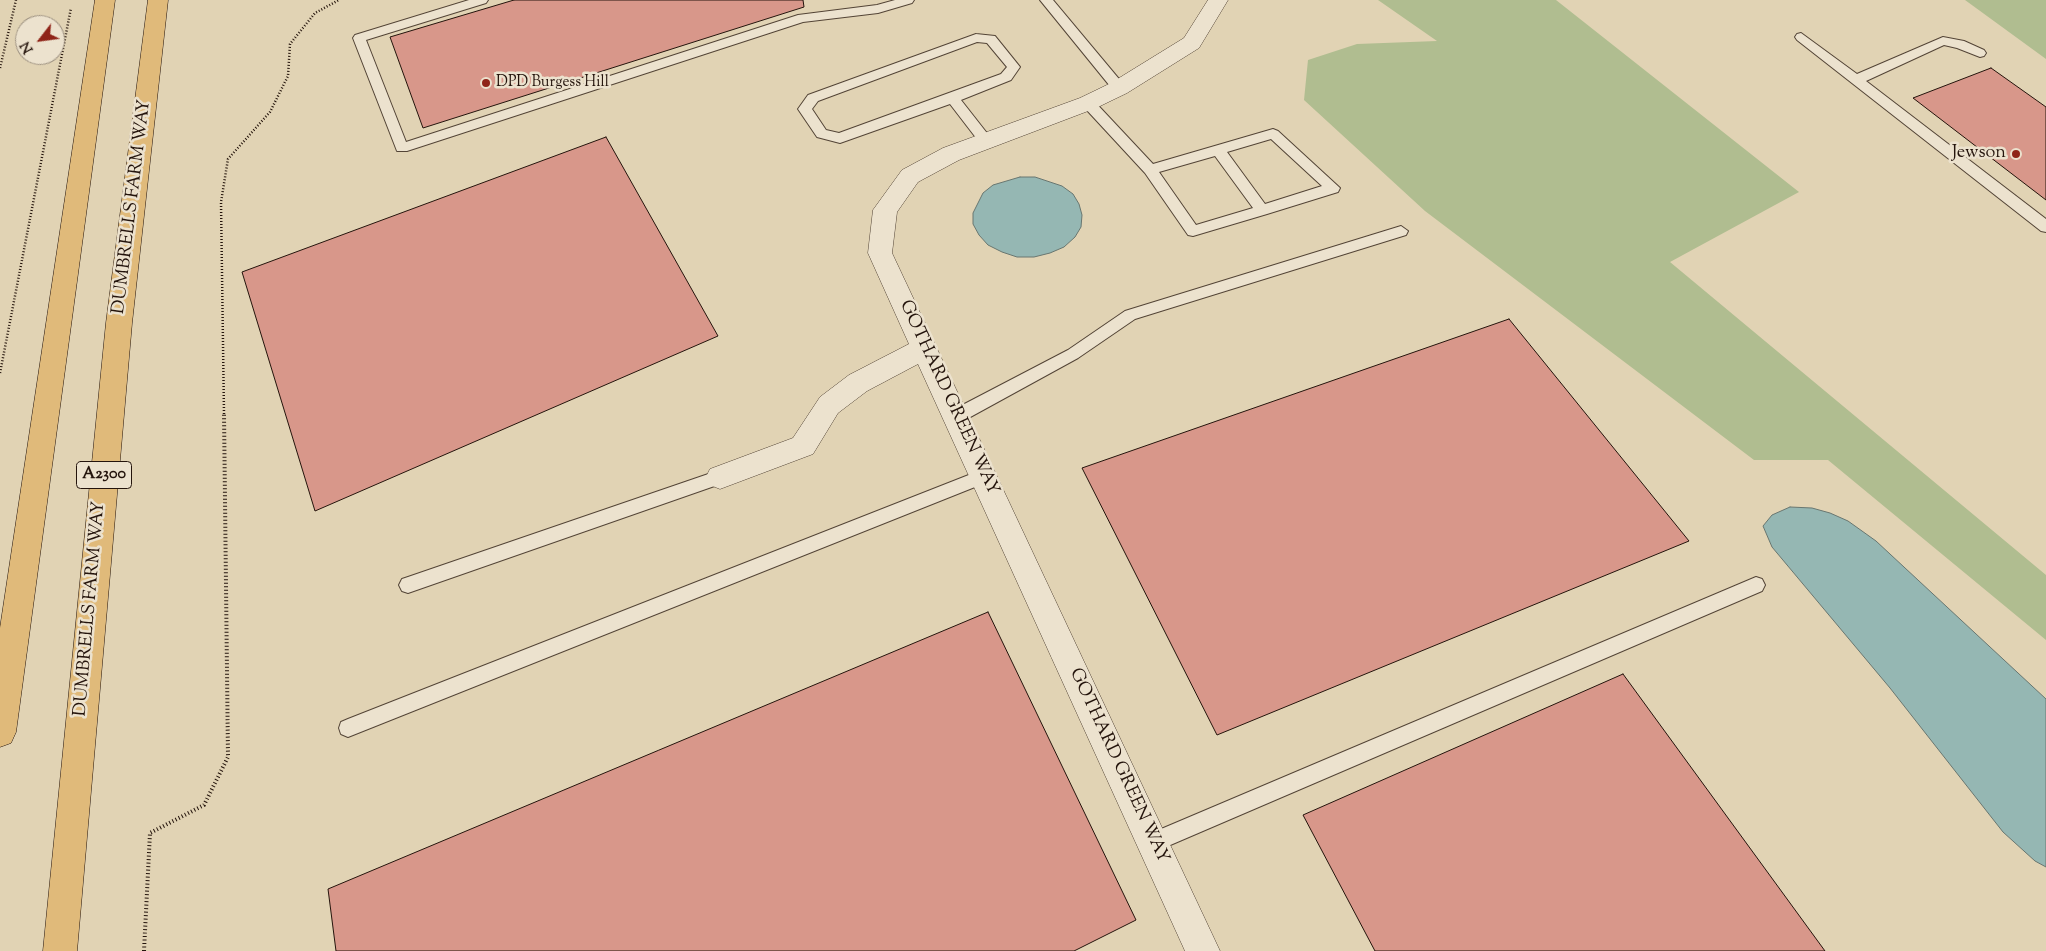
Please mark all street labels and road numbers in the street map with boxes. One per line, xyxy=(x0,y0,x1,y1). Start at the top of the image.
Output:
street label: DUMBRELLS FARM WAY xyxy=(109,99,157,315)
street label: GOTHARD GREEN WAY xyxy=(893,297,1003,499)
road number: A2300 xyxy=(76,462,132,488)
street label: DUMBRELLS FARM WAY xyxy=(71,500,111,718)
street label: GOTHARD GREEN WAY xyxy=(1063,665,1173,867)

